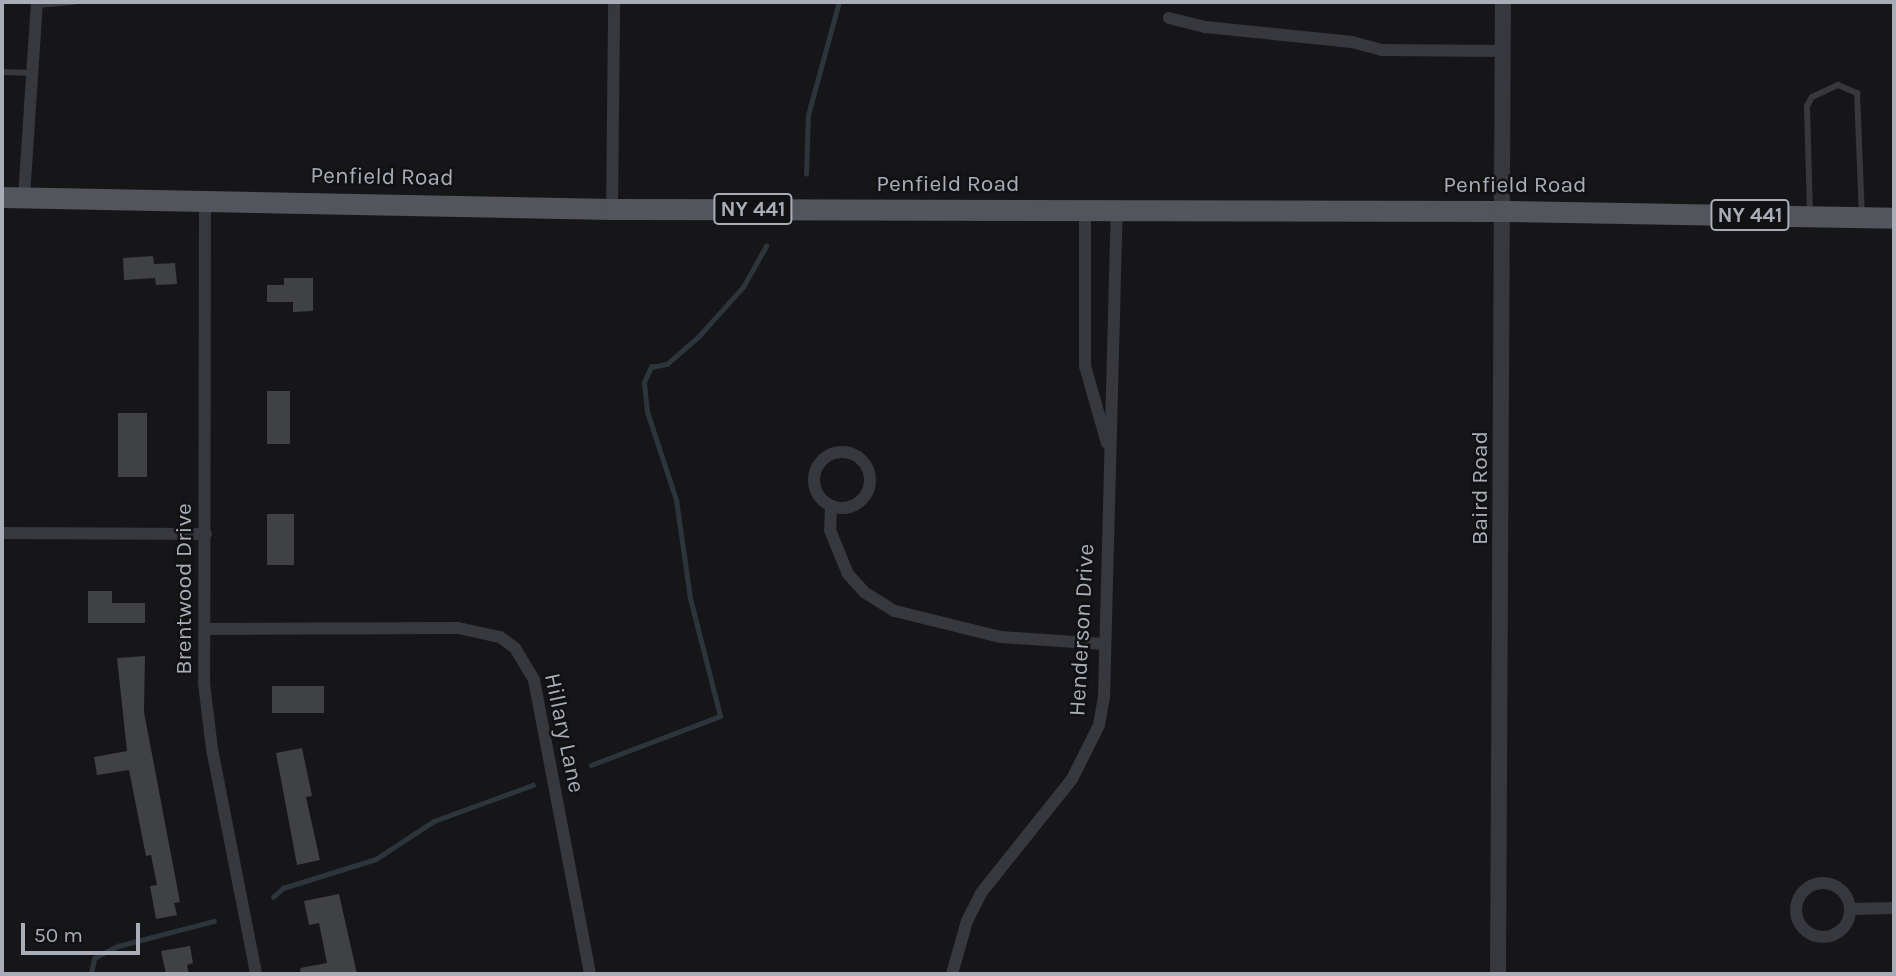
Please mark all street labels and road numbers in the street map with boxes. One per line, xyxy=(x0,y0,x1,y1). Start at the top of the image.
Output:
street label: Penfield Road xyxy=(310,162,454,192)
street label: Penfield Road xyxy=(876,170,1020,198)
street label: Penfield Road xyxy=(1443,171,1587,199)
road number: NY 441 xyxy=(713,192,793,227)
road number: NY 441 xyxy=(1710,198,1790,232)
street label: Baird Road xyxy=(1466,431,1494,545)
street label: Brentwood Drive xyxy=(170,503,198,675)
street label: Henderson Drive xyxy=(1064,543,1100,717)
street label: Hillary Lane xyxy=(538,671,590,795)

